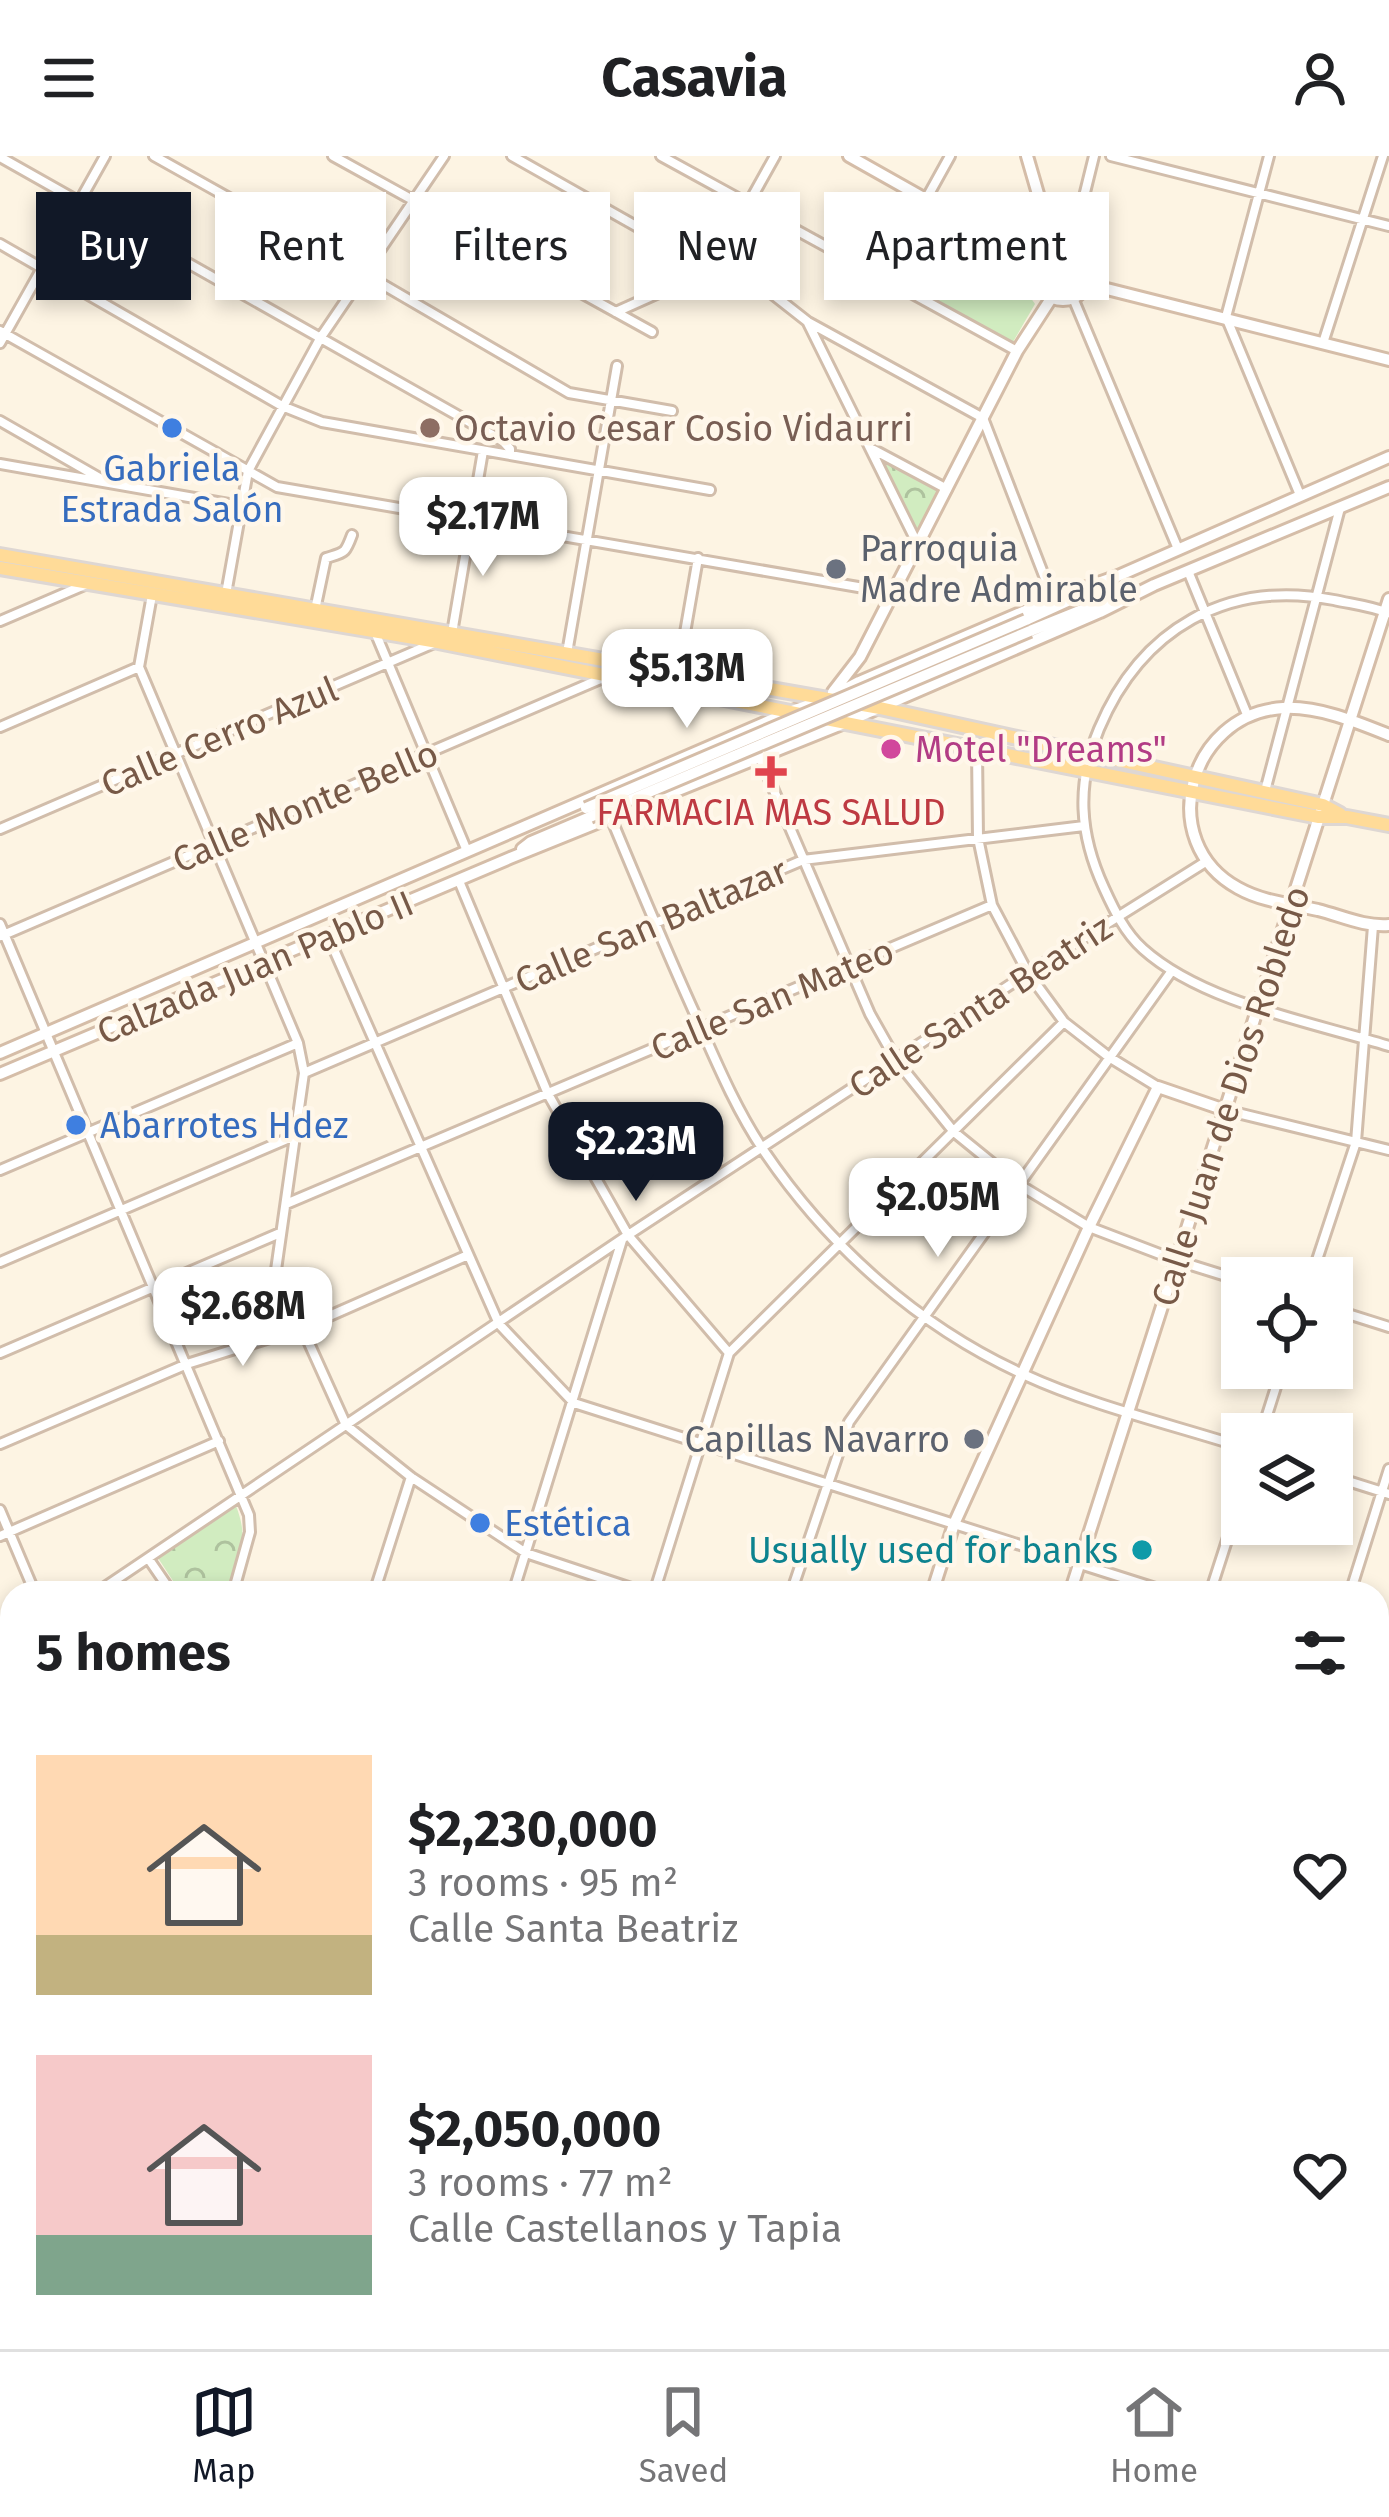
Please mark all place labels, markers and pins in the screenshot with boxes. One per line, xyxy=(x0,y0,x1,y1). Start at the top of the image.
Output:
place label: Octavio Cesar Cosio Vidaurri xyxy=(454,407,913,451)
marker: Gabriela Estrada Salón xyxy=(159,415,185,441)
marker: Octavio Cesar Cosio Vidaurri xyxy=(417,415,443,441)
place label: Gabriela Estrada Salón xyxy=(60,447,284,532)
pin: $2.17M xyxy=(385,477,581,579)
place label: Parroquia Madre Admirable xyxy=(860,527,1138,612)
marker: Parroquia Madre Admirable xyxy=(823,556,849,582)
pin: $5.13M xyxy=(589,629,785,731)
place label: Motel "Dreams" xyxy=(915,728,1167,772)
marker: Motel "Dreams" xyxy=(878,736,904,762)
marker: FARMACIA MAS SALUD xyxy=(758,759,784,785)
place label: FARMACIA MAS SALUD xyxy=(596,791,946,835)
pin: $2.23M xyxy=(538,1102,734,1204)
place label: Abarrotes Hdez xyxy=(100,1104,349,1148)
marker: Abarrotes Hdez xyxy=(63,1112,89,1138)
pin: $2.05M xyxy=(840,1158,1036,1260)
pin: $2.68M xyxy=(145,1267,341,1369)
place label: Capillas Navarro xyxy=(684,1418,950,1462)
marker: Capillas Navarro xyxy=(961,1426,987,1452)
place label: Estética xyxy=(504,1502,632,1546)
marker: Estética xyxy=(467,1510,493,1536)
place label: Usually used for banks xyxy=(748,1529,1118,1573)
marker: Usually used for banks xyxy=(1129,1537,1155,1563)

